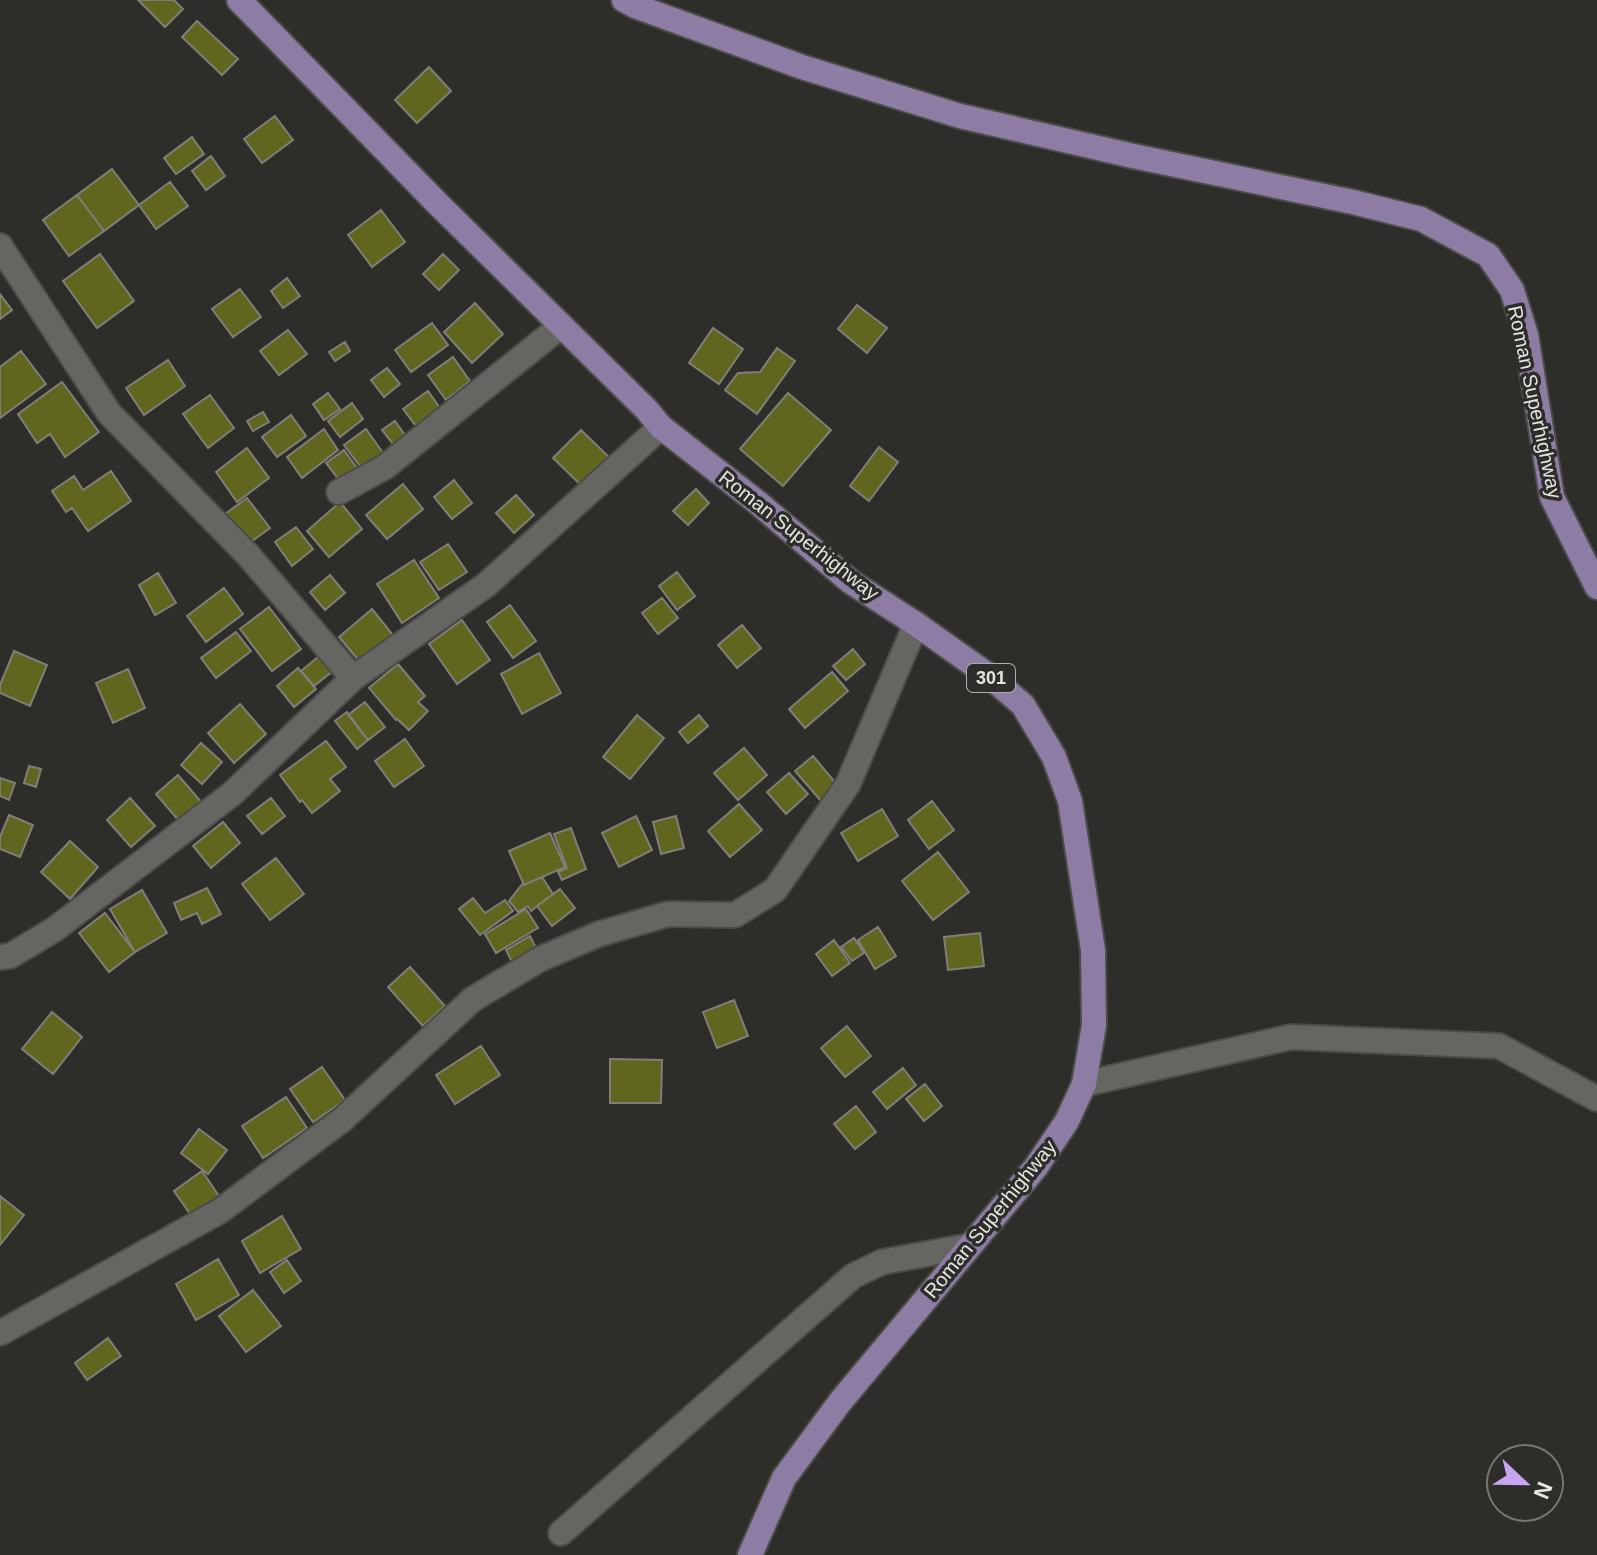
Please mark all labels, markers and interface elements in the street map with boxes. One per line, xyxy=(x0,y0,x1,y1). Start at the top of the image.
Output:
street label: Roman Superhighway xyxy=(1504,303,1566,501)
street label: Roman Superhighway xyxy=(715,466,883,604)
road number: 301 xyxy=(967,664,1015,692)
street label: Roman Superhighway xyxy=(920,1136,1060,1302)
north arrow xyxy=(1485,1443,1565,1523)
text: N xyxy=(1529,1478,1558,1502)

